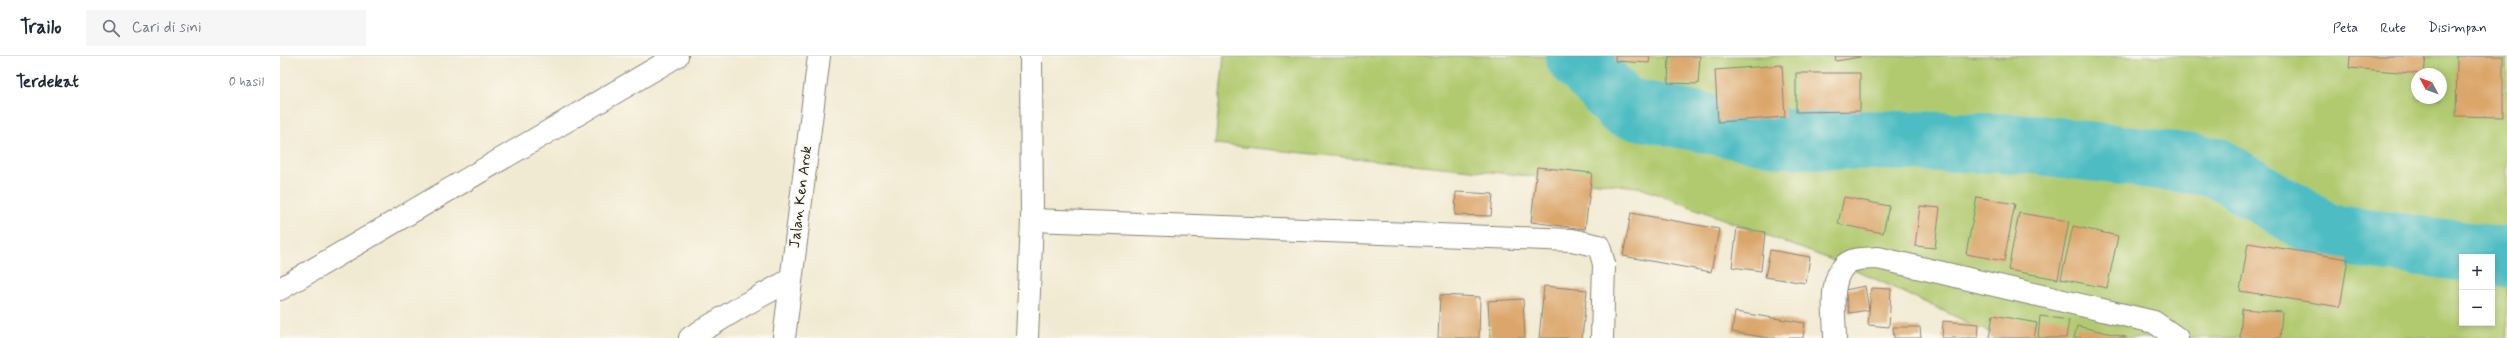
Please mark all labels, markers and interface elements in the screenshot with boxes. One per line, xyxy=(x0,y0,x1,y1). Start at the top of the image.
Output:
search box xyxy=(86,10,366,46)
text: Trailo xyxy=(20,15,62,40)
icon: search xyxy=(100,17,122,39)
text: Cari di sini xyxy=(132,18,202,38)
text: Peta xyxy=(2333,19,2358,37)
text: Rute xyxy=(2380,19,2406,37)
text: Disimpan xyxy=(2428,19,2487,37)
north arrow xyxy=(2411,68,2447,104)
text: Terdekat xyxy=(16,71,79,93)
text: 0 hasil xyxy=(229,74,264,91)
street label: Jalan Ken Arok xyxy=(785,144,817,249)
map controls xyxy=(2459,254,2495,326)
button: + xyxy=(2459,254,2495,290)
button: − xyxy=(2459,290,2495,326)

